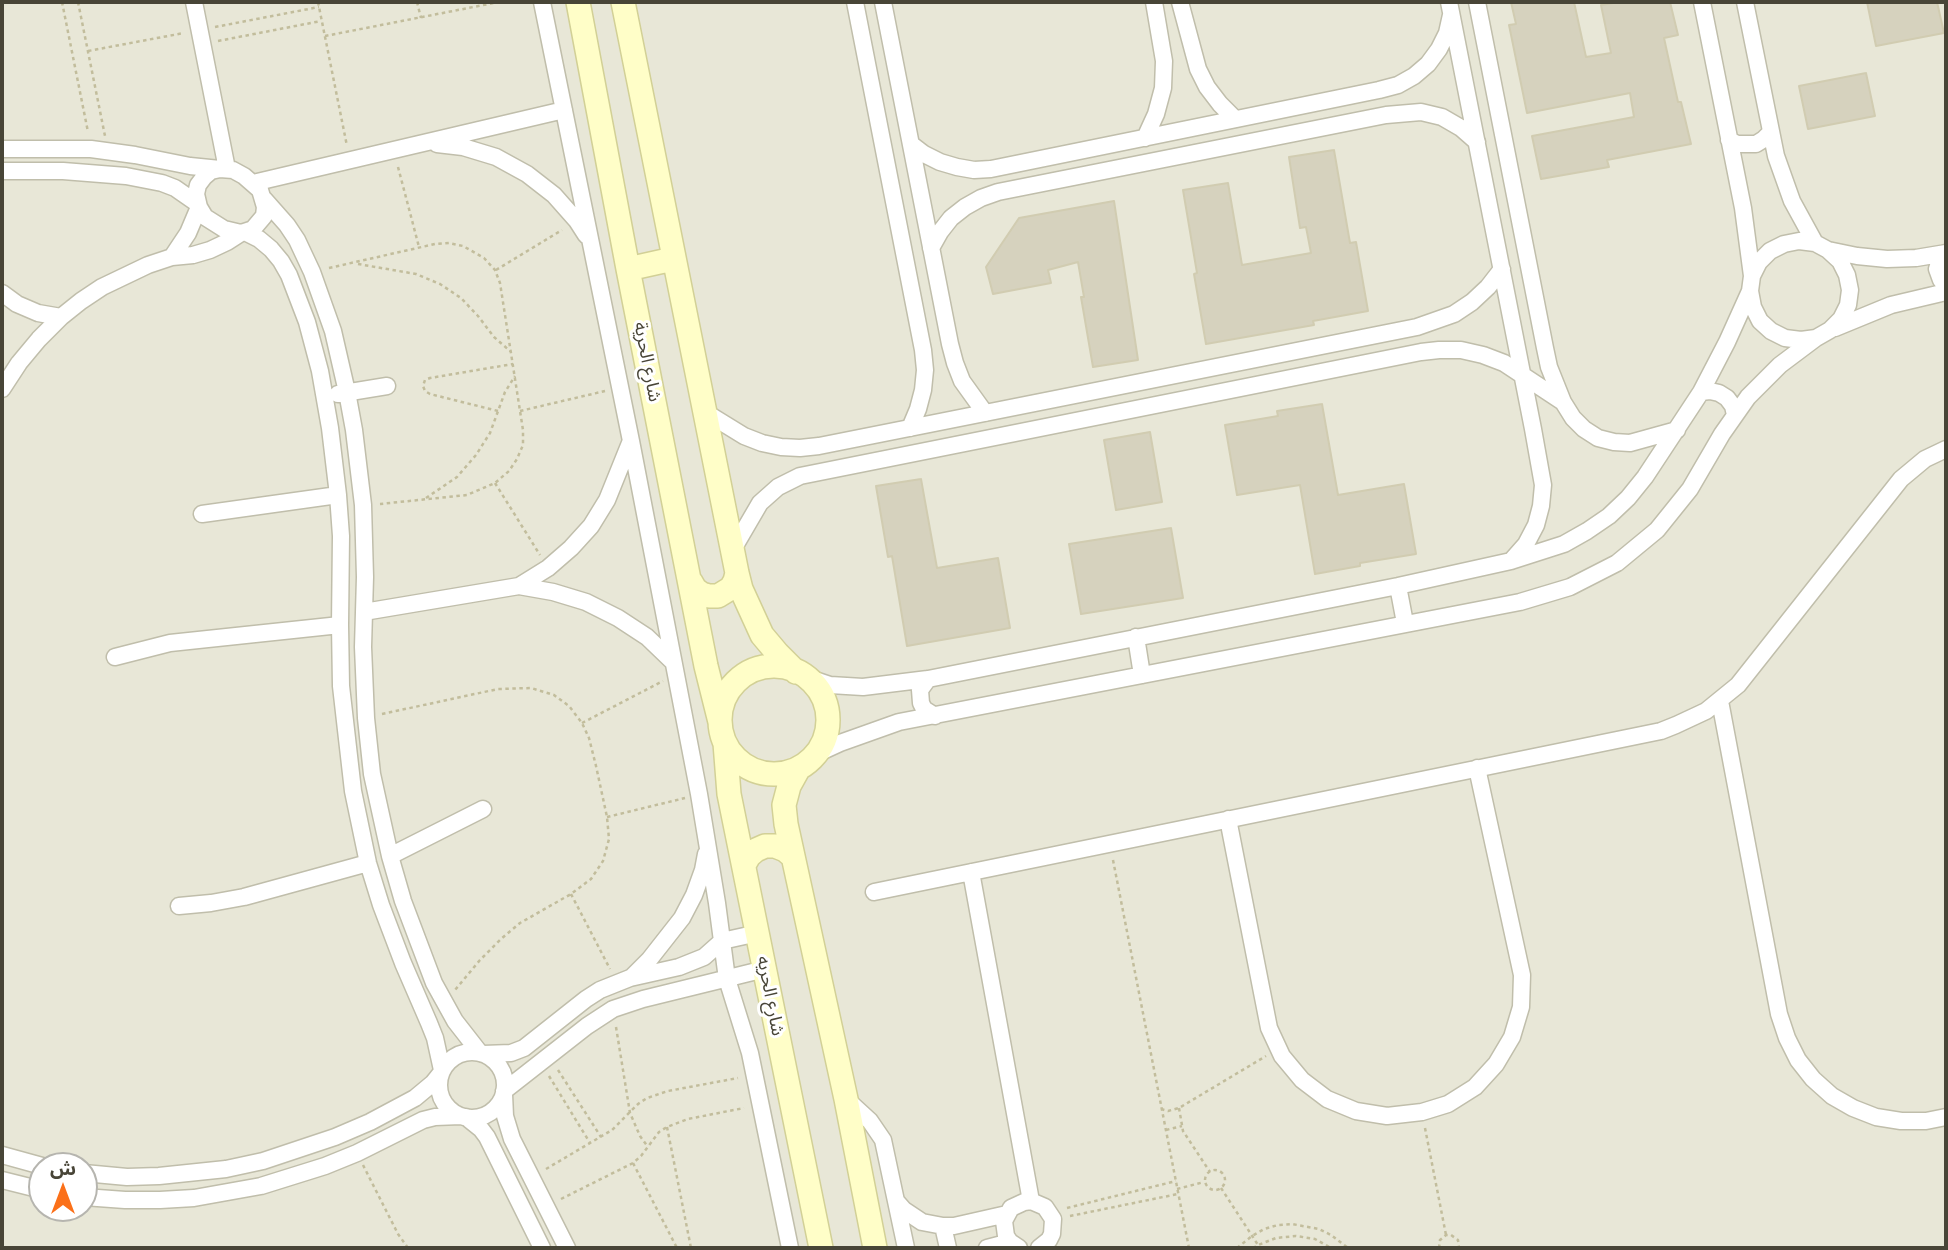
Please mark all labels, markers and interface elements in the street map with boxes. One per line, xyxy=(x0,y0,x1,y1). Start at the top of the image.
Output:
street label: شارع الحرية xyxy=(629,320,665,404)
street label: شارع الحريه xyxy=(752,954,788,1038)
north arrow xyxy=(28,1152,98,1222)
text: ش xyxy=(50,1155,76,1181)

